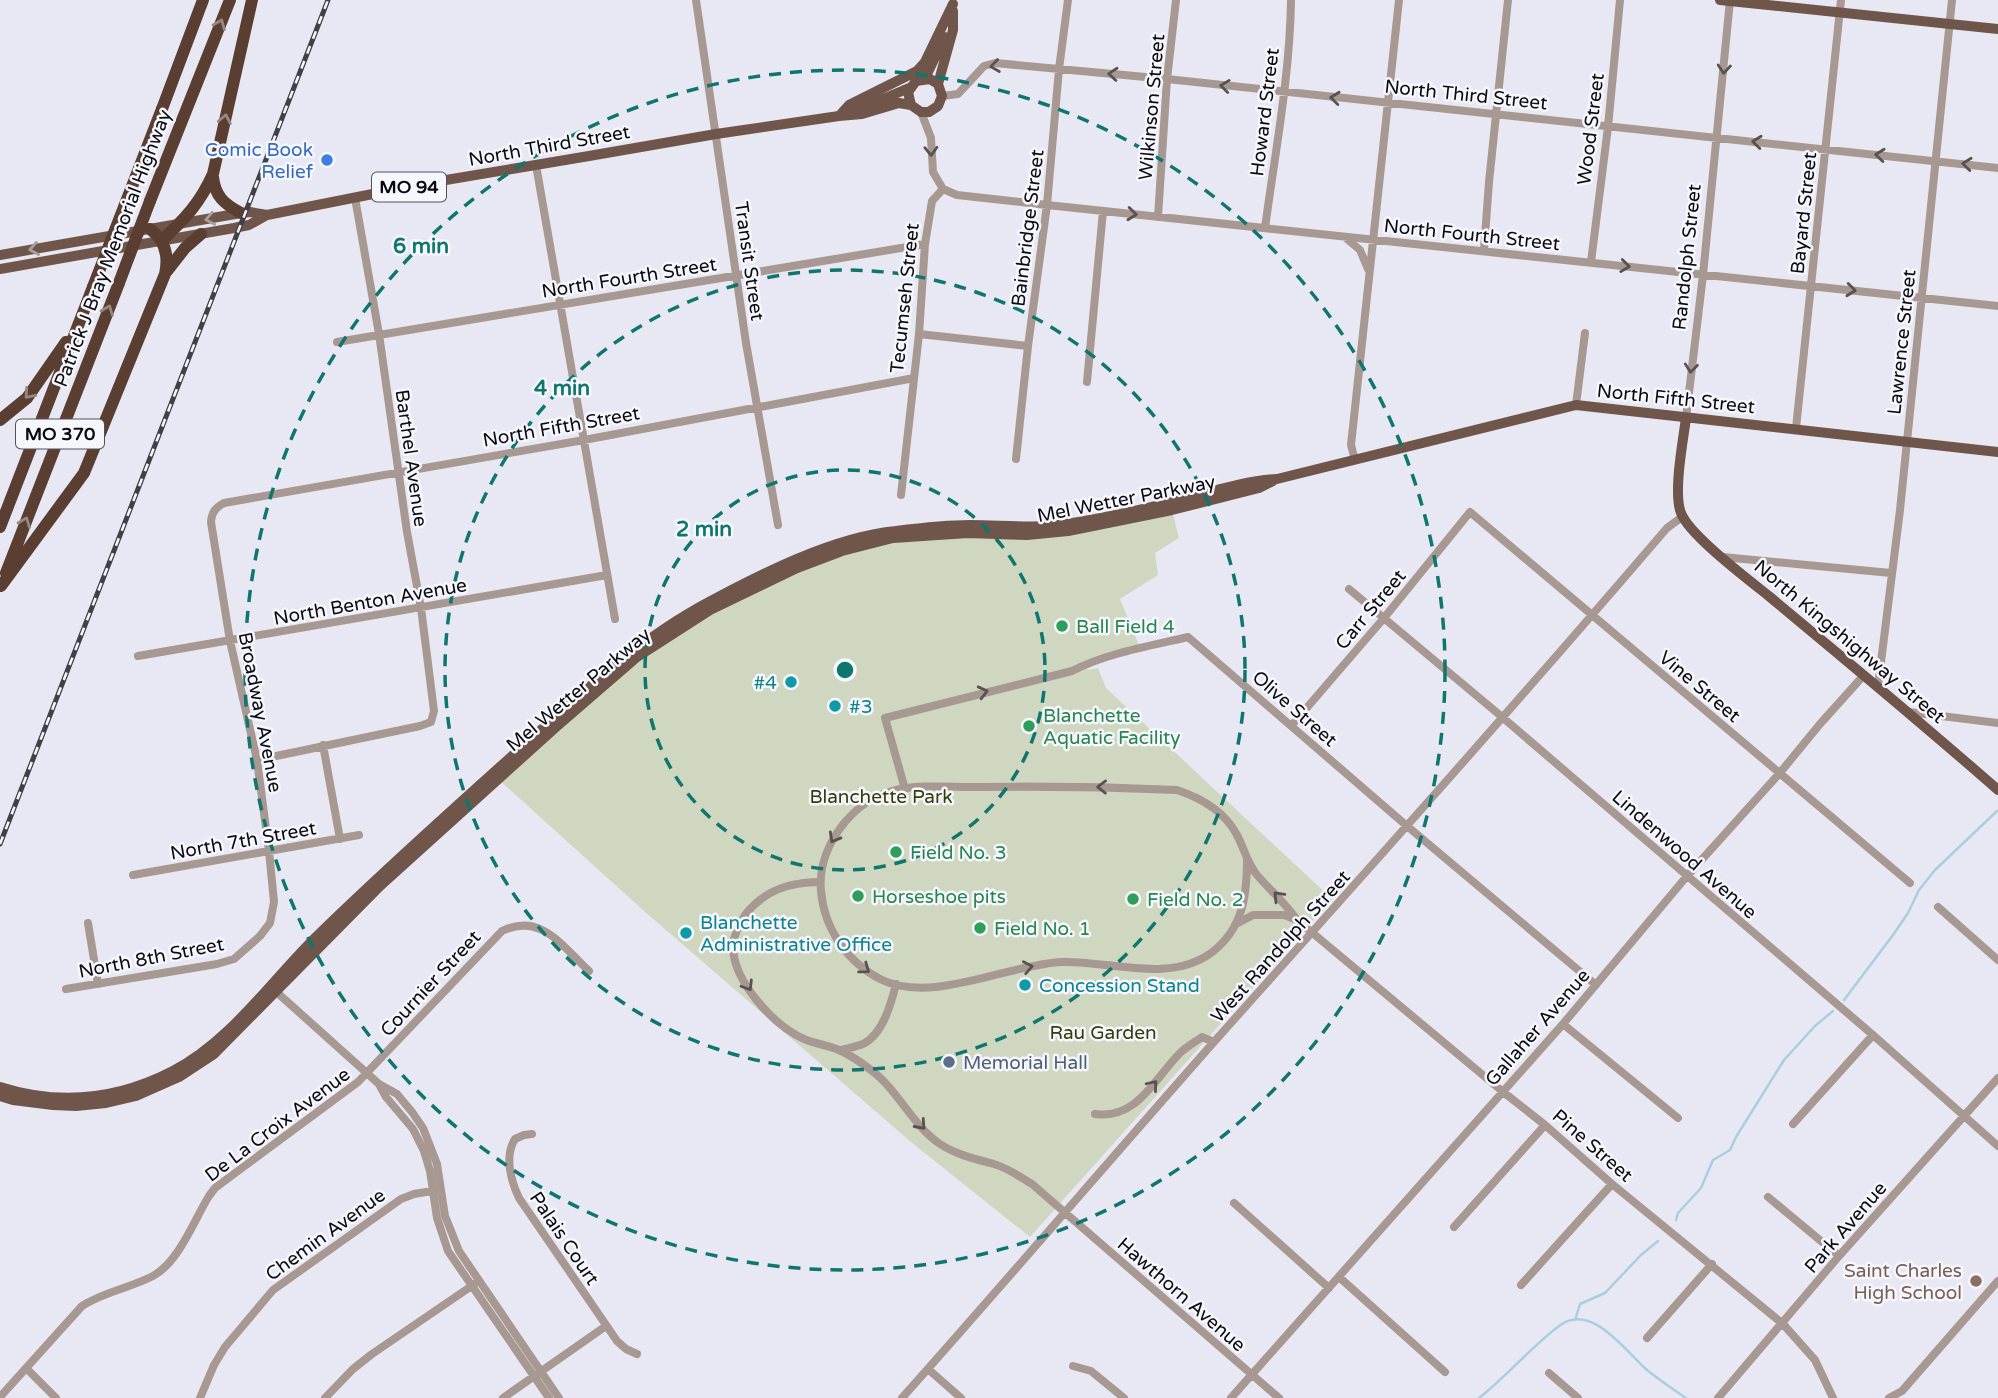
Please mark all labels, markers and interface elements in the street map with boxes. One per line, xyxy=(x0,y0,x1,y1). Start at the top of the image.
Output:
one-way arrow xyxy=(212,18,226,30)
street label: Wilkinson Street xyxy=(1135,33,1169,181)
street label: Howard Street xyxy=(1246,47,1284,178)
one-way arrow xyxy=(989,58,1001,73)
one-way arrow xyxy=(1716,63,1731,75)
one-way arrow xyxy=(1107,67,1118,82)
street label: Wood Street xyxy=(1573,72,1609,186)
street label: North Third Street xyxy=(1383,76,1548,114)
one-way arrow xyxy=(1219,78,1231,93)
one-way arrow xyxy=(1329,91,1340,106)
street label: Patrick J Bray Memorial Highway xyxy=(50,107,176,390)
one-way arrow xyxy=(216,113,231,125)
street label: North Third Street xyxy=(467,121,632,171)
one-way arrow xyxy=(1752,135,1763,150)
place label: Comic Book Relief xyxy=(205,139,314,183)
one-way arrow xyxy=(924,146,939,157)
street label: Bainbridge Street xyxy=(1007,148,1049,308)
one-way arrow xyxy=(1875,148,1886,163)
street label: Bayard Street xyxy=(1787,151,1821,275)
marker: Comic Book Relief xyxy=(319,152,335,168)
one-way arrow xyxy=(1961,157,1973,172)
road number: MO 94 xyxy=(372,172,446,202)
street label: Randolph Street xyxy=(1668,183,1706,331)
street label: Transit Street xyxy=(730,200,768,322)
one-way arrow xyxy=(1126,207,1138,222)
one-way arrow xyxy=(204,210,216,225)
street label: North Fourth Street xyxy=(1383,215,1561,255)
street label: Tecumseh Street xyxy=(886,222,924,374)
text: 6 min xyxy=(393,234,449,259)
one-way arrow xyxy=(28,241,40,256)
street label: North Fourth Street xyxy=(540,253,718,303)
one-way arrow xyxy=(1619,258,1631,273)
street label: Lawrence Street xyxy=(1883,268,1921,416)
one-way arrow xyxy=(1845,283,1857,298)
one-way arrow xyxy=(100,305,114,317)
one-way arrow xyxy=(1684,363,1699,374)
text: 4 min xyxy=(534,376,590,401)
street label: North Fifth Street xyxy=(1596,380,1756,418)
one-way arrow xyxy=(25,386,37,399)
street label: Barthel Avenue xyxy=(390,388,432,528)
street label: North Fifth Street xyxy=(481,402,641,452)
road number: MO 370 xyxy=(16,420,104,448)
street label: Mel Wetter Parkway xyxy=(1035,471,1217,527)
one-way arrow xyxy=(17,517,31,529)
text: 2 min xyxy=(676,517,732,542)
street label: North Kingshighway Street xyxy=(1749,555,1949,728)
street label: Carr Street xyxy=(1331,565,1411,654)
street label: North Benton Avenue xyxy=(272,574,469,630)
place label: Ball Field 4 xyxy=(1076,616,1175,638)
marker: Ball Field 4 xyxy=(1054,618,1070,634)
street label: Mel Wetter Parkway xyxy=(502,623,655,756)
street label: Broadway Avenue xyxy=(234,630,286,794)
street label: Vine Street xyxy=(1654,646,1744,727)
centre of rings xyxy=(833,658,857,682)
street label: Olive Street xyxy=(1248,666,1341,751)
place label: #4 xyxy=(753,672,777,694)
marker: #4 xyxy=(783,674,799,690)
one-way arrow xyxy=(977,686,989,701)
place label: #3 xyxy=(849,696,873,718)
marker: #3 xyxy=(827,698,843,714)
place label: Blanchette Aquatic Facility xyxy=(1043,705,1181,749)
marker: Blanchette Aquatic Facility xyxy=(1021,718,1037,734)
one-way arrow xyxy=(1096,779,1107,795)
park label: Blanchette Park xyxy=(809,786,953,808)
street label: Lindenwood Avenue xyxy=(1608,786,1761,924)
street label: North 7th Street xyxy=(169,817,318,865)
one-way arrow xyxy=(829,831,843,843)
place label: Field No. 3 xyxy=(910,842,1007,864)
marker: Field No. 3 xyxy=(888,844,904,860)
street label: West Randolph Street xyxy=(1207,866,1355,1027)
place label: Horseshoe pits xyxy=(872,886,1006,908)
marker: Horseshoe pits xyxy=(850,888,866,904)
place label: Field No. 2 xyxy=(1147,889,1244,911)
marker: Field No. 2 xyxy=(1125,891,1141,907)
one-way arrow xyxy=(1274,892,1287,905)
place label: Blanchette Administrative Office xyxy=(700,912,892,956)
place label: Field No. 1 xyxy=(994,918,1091,940)
marker: Field No. 1 xyxy=(972,920,988,936)
marker: Blanchette Administrative Office xyxy=(678,925,694,941)
street label: Cournier Street xyxy=(376,926,485,1041)
street label: North 8th Street xyxy=(77,933,226,983)
one-way arrow xyxy=(1022,960,1034,975)
one-way arrow xyxy=(857,961,869,973)
street label: Gallaher Avenue xyxy=(1481,965,1595,1091)
place label: Concession Stand xyxy=(1039,975,1200,997)
marker: Concession Stand xyxy=(1017,977,1033,993)
one-way arrow xyxy=(740,978,753,991)
park label: Rau Garden xyxy=(1049,1022,1157,1044)
place label: Memorial Hall xyxy=(963,1052,1088,1074)
marker: Memorial Hall xyxy=(941,1054,957,1070)
street label: De La Croix Avenue xyxy=(201,1063,354,1186)
one-way arrow xyxy=(1144,1081,1157,1093)
street label: Pine Street xyxy=(1548,1105,1637,1187)
one-way arrow xyxy=(913,1117,925,1130)
street label: Park Avenue xyxy=(1800,1178,1891,1278)
street label: Chemin Avenue xyxy=(262,1184,390,1286)
street label: Palais Court xyxy=(525,1188,603,1289)
street label: Hawthorn Avenue xyxy=(1113,1233,1250,1356)
place label: Saint Charles High School xyxy=(1844,1260,1962,1304)
marker: Saint Charles High School xyxy=(1968,1273,1984,1289)

